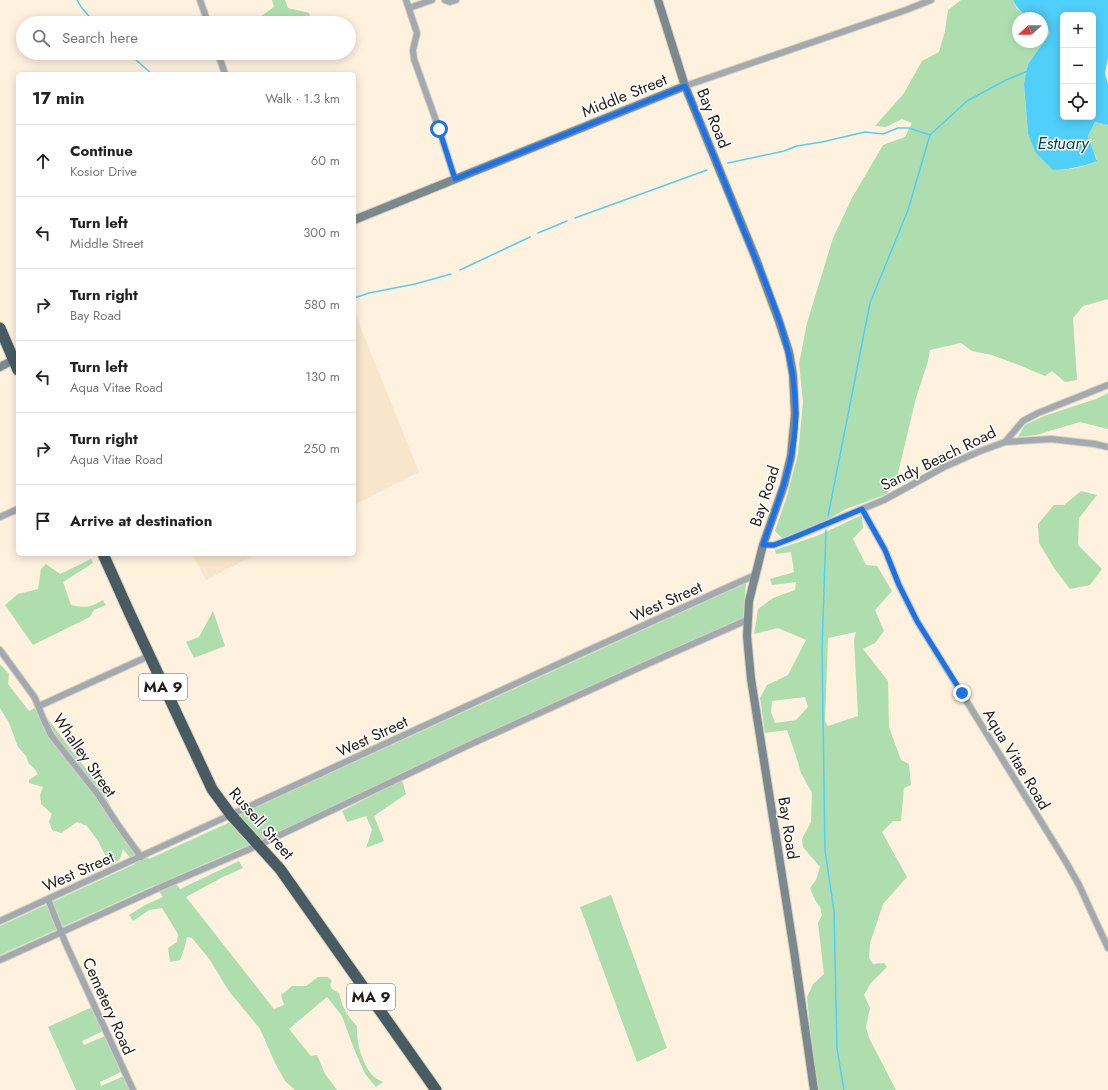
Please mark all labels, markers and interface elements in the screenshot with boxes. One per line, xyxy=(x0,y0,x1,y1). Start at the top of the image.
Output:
north arrow xyxy=(1012,12,1048,48)
map controls xyxy=(1060,12,1096,120)
button: + xyxy=(1060,12,1096,48)
search box xyxy=(16,16,356,60)
icon: search xyxy=(30,27,52,49)
text: Search here xyxy=(62,27,138,49)
button: − xyxy=(1060,48,1096,84)
street label: Middle Street xyxy=(578,68,670,123)
button: locate xyxy=(1060,84,1096,120)
street label: Bay Road xyxy=(691,85,736,152)
text: 17 min xyxy=(32,86,84,110)
text: Walk · 1.3 km xyxy=(265,89,340,108)
route start xyxy=(430,120,448,138)
water label: Estuary xyxy=(1037,131,1090,155)
text: Continue xyxy=(70,140,133,162)
icon: ahead xyxy=(32,150,54,172)
text: 60 m xyxy=(311,151,340,170)
text: Kosior Drive xyxy=(70,162,137,181)
text: Turn left xyxy=(70,212,128,234)
icon: left xyxy=(32,222,54,244)
text: 300 m xyxy=(303,223,340,242)
text: Middle Street xyxy=(70,234,143,253)
text: Turn right xyxy=(70,284,138,306)
icon: right xyxy=(32,294,54,316)
text: 580 m xyxy=(304,295,340,314)
text: Bay Road xyxy=(70,306,121,325)
text: Turn left xyxy=(70,356,128,378)
icon: left xyxy=(32,366,54,388)
text: 130 m xyxy=(305,367,340,386)
text: Aqua Vitae Road xyxy=(70,378,163,397)
street label: Sandy Beach Road xyxy=(877,420,1000,496)
text: Turn right xyxy=(70,428,138,450)
icon: right xyxy=(32,438,54,460)
text: 250 m xyxy=(303,439,340,458)
text: Aqua Vitae Road xyxy=(70,450,163,469)
street label: Bay Road xyxy=(744,463,785,530)
icon: arrive xyxy=(32,510,54,532)
text: Arrive at destination xyxy=(70,510,212,532)
street label: West Street xyxy=(627,575,706,627)
road number: MA 9 xyxy=(139,674,187,700)
route end xyxy=(953,684,971,702)
street label: Aqua Vitae Road xyxy=(977,704,1056,814)
street label: Whalley Street xyxy=(47,709,122,802)
street label: West Street xyxy=(333,710,412,763)
street label: Russell Street xyxy=(224,782,300,865)
street label: Bay Road xyxy=(772,795,805,861)
street label: West Street xyxy=(39,845,118,897)
street label: Cemetery Road xyxy=(77,954,140,1059)
road number: MA 9 xyxy=(347,984,395,1010)

